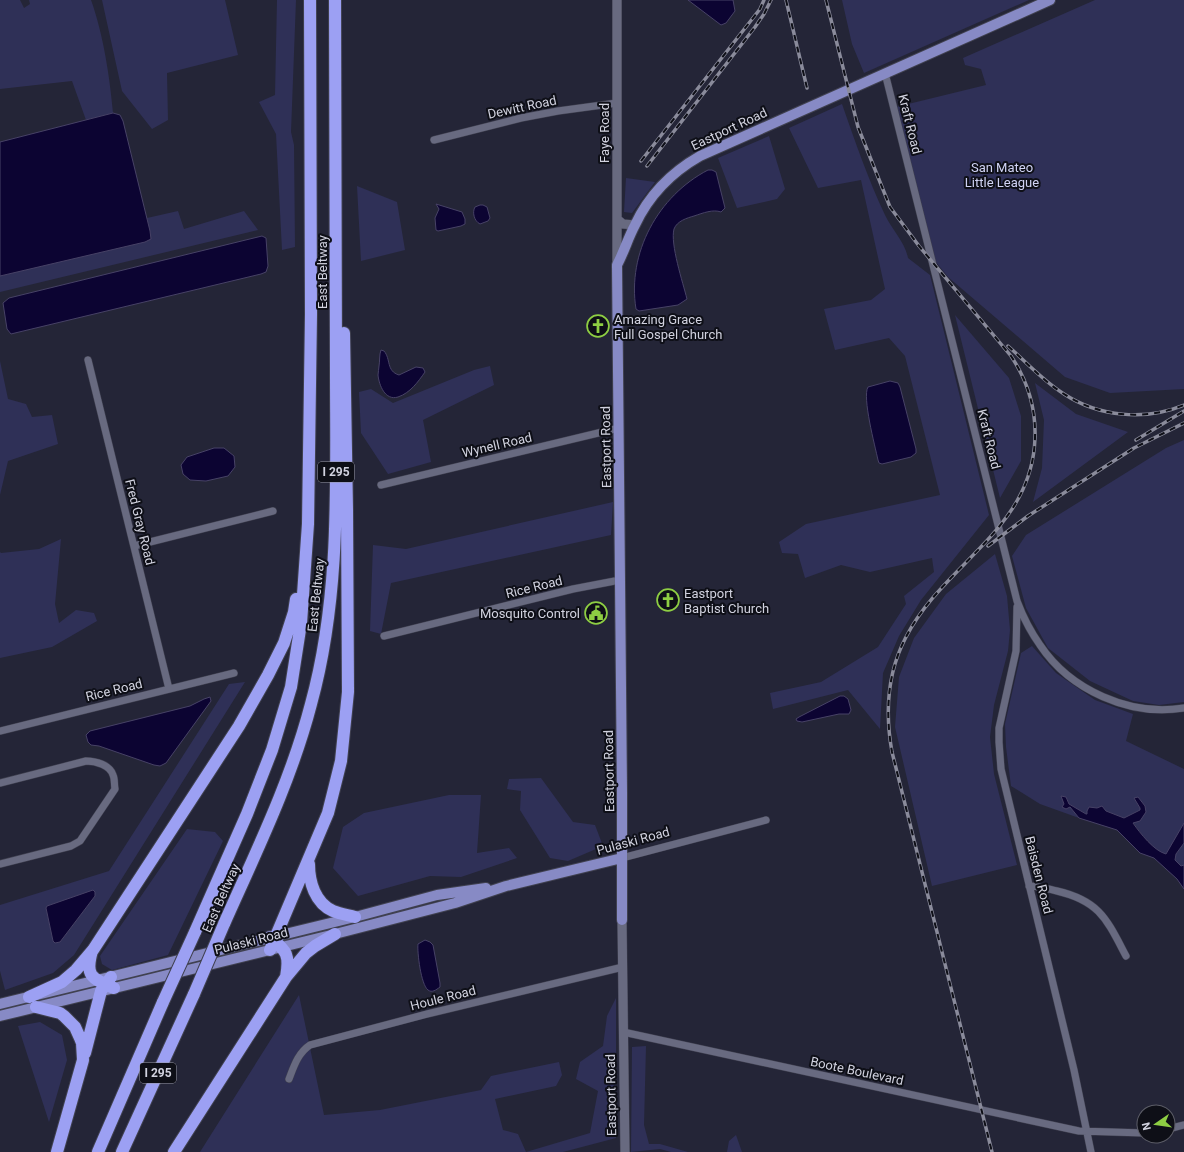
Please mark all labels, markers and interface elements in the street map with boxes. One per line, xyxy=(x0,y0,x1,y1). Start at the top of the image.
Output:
street label: Dewitt Road xyxy=(486,92,558,122)
street label: Kraft Road xyxy=(895,92,925,156)
street label: Faye Road xyxy=(597,103,612,163)
street label: Eastport Road xyxy=(689,105,769,153)
park label: San Mateo Little League xyxy=(965,160,1039,190)
street label: East Beltway xyxy=(315,235,330,309)
place label: Amazing Grace Full Gospel Church xyxy=(614,312,722,342)
church icon: Amazing Grace Full Gospel Church xyxy=(585,313,611,339)
street label: Eastport Road xyxy=(598,406,614,488)
street label: Kraft Road xyxy=(974,407,1004,471)
street label: Wynell Road xyxy=(461,430,533,460)
road number: I 295 xyxy=(318,462,354,482)
street label: Fred Gray Road xyxy=(122,478,158,566)
street label: East Beltway xyxy=(305,557,327,633)
street label: Rice Road xyxy=(504,573,564,601)
place label: Eastport Baptist Church xyxy=(684,586,769,616)
church icon: Eastport Baptist Church xyxy=(655,587,681,613)
public building icon: Mosquito Control xyxy=(583,600,609,626)
place label: Mosquito Control xyxy=(480,606,580,621)
street label: Rice Road xyxy=(84,676,144,704)
street label: Eastport Road xyxy=(601,730,617,812)
street label: Pulaski Road xyxy=(595,824,671,858)
street label: Baisden Road xyxy=(1022,835,1056,915)
street label: East Beltway xyxy=(199,861,243,935)
street label: Pulaski Road xyxy=(213,925,289,957)
street label: Houle Road xyxy=(409,983,477,1013)
street label: Eastport Road xyxy=(603,1054,619,1136)
street label: Boote Boulevard xyxy=(809,1054,905,1088)
road number: I 295 xyxy=(140,1063,176,1083)
north arrow xyxy=(1136,1104,1176,1144)
text: N xyxy=(1139,1121,1154,1131)

